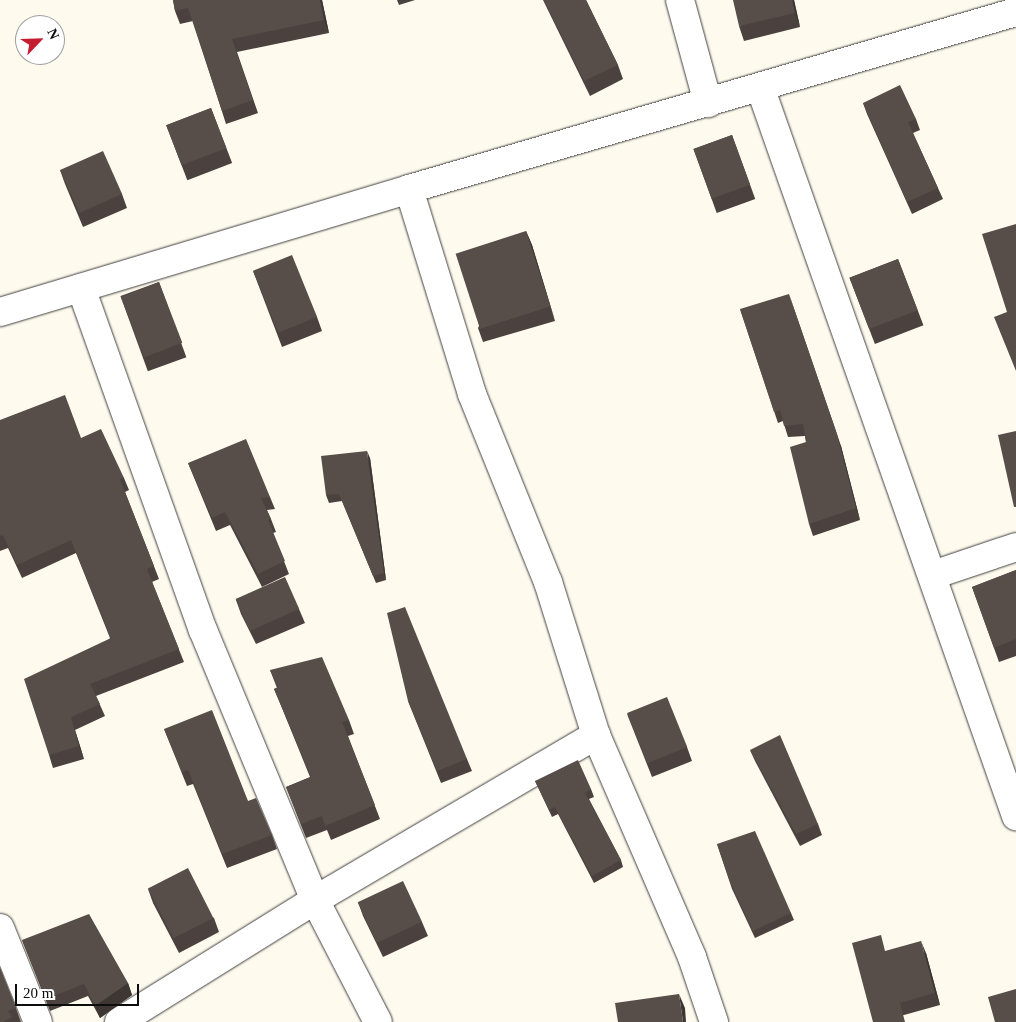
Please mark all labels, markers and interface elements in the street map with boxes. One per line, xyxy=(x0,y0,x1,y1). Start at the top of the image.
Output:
north arrow xyxy=(15,15,65,65)
text: N xyxy=(44,26,62,42)
scale bar xyxy=(18,974,141,1006)
text: 20 m xyxy=(23,985,53,1001)

